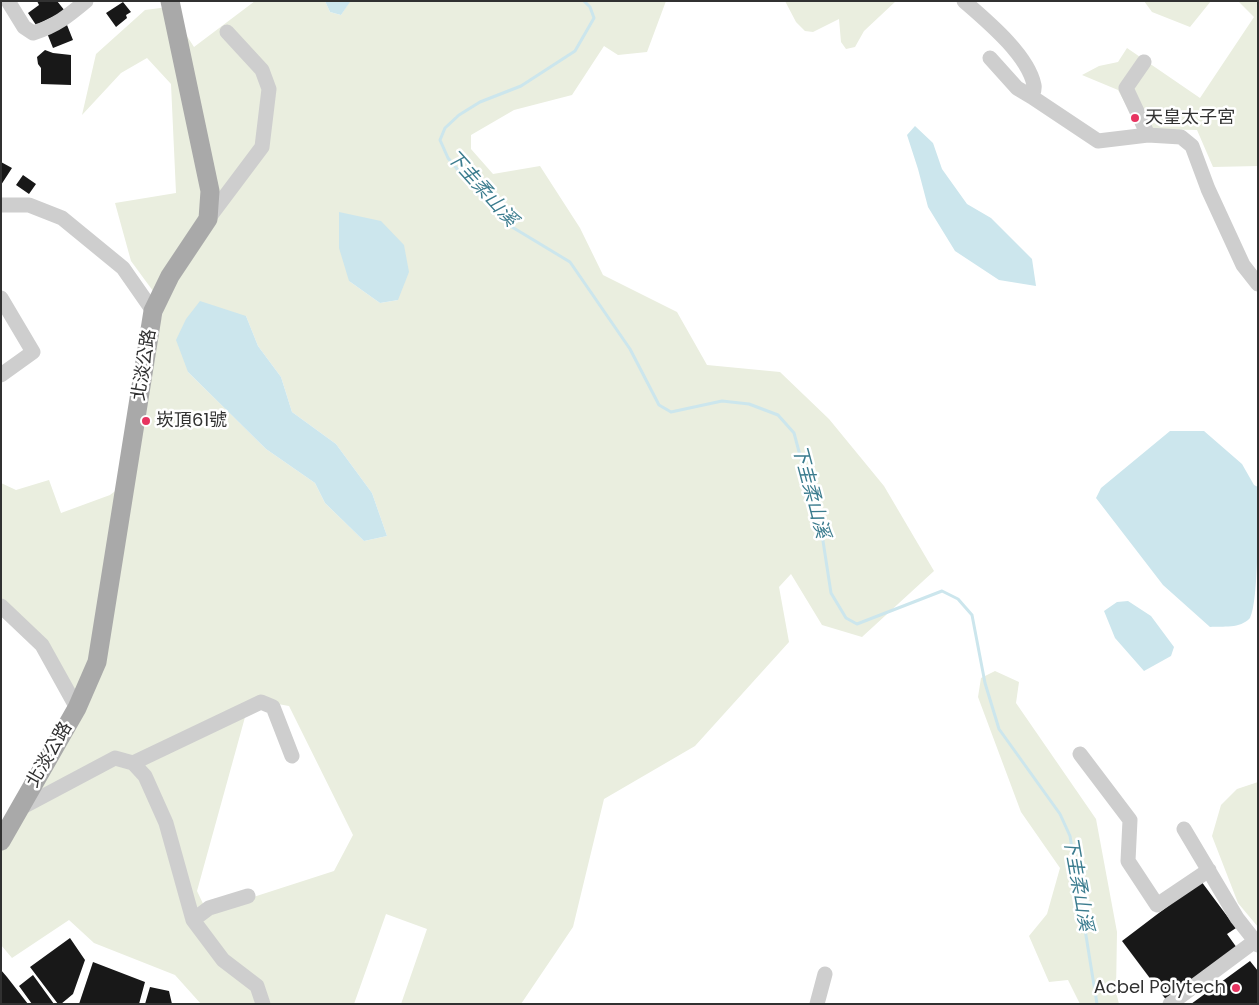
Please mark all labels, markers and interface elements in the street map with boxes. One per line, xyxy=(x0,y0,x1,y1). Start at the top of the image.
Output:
place label: 天皇太子宮 xyxy=(1145,107,1235,129)
marker: 天皇太子宮 xyxy=(1129,112,1141,124)
water label: 下圭柔山溪 xyxy=(441,146,521,232)
street label: 北淡公路 xyxy=(129,328,161,402)
place label: 崁頂61號 xyxy=(156,410,227,432)
marker: 崁頂61號 xyxy=(140,415,152,427)
water label: 下圭柔山溪 xyxy=(787,443,833,541)
street label: 北淡公路 xyxy=(23,718,77,792)
water label: 下圭柔山溪 xyxy=(1058,835,1096,933)
place label: Acbel Polytech xyxy=(1094,977,1226,999)
marker: Acbel Polytech xyxy=(1230,982,1242,994)

